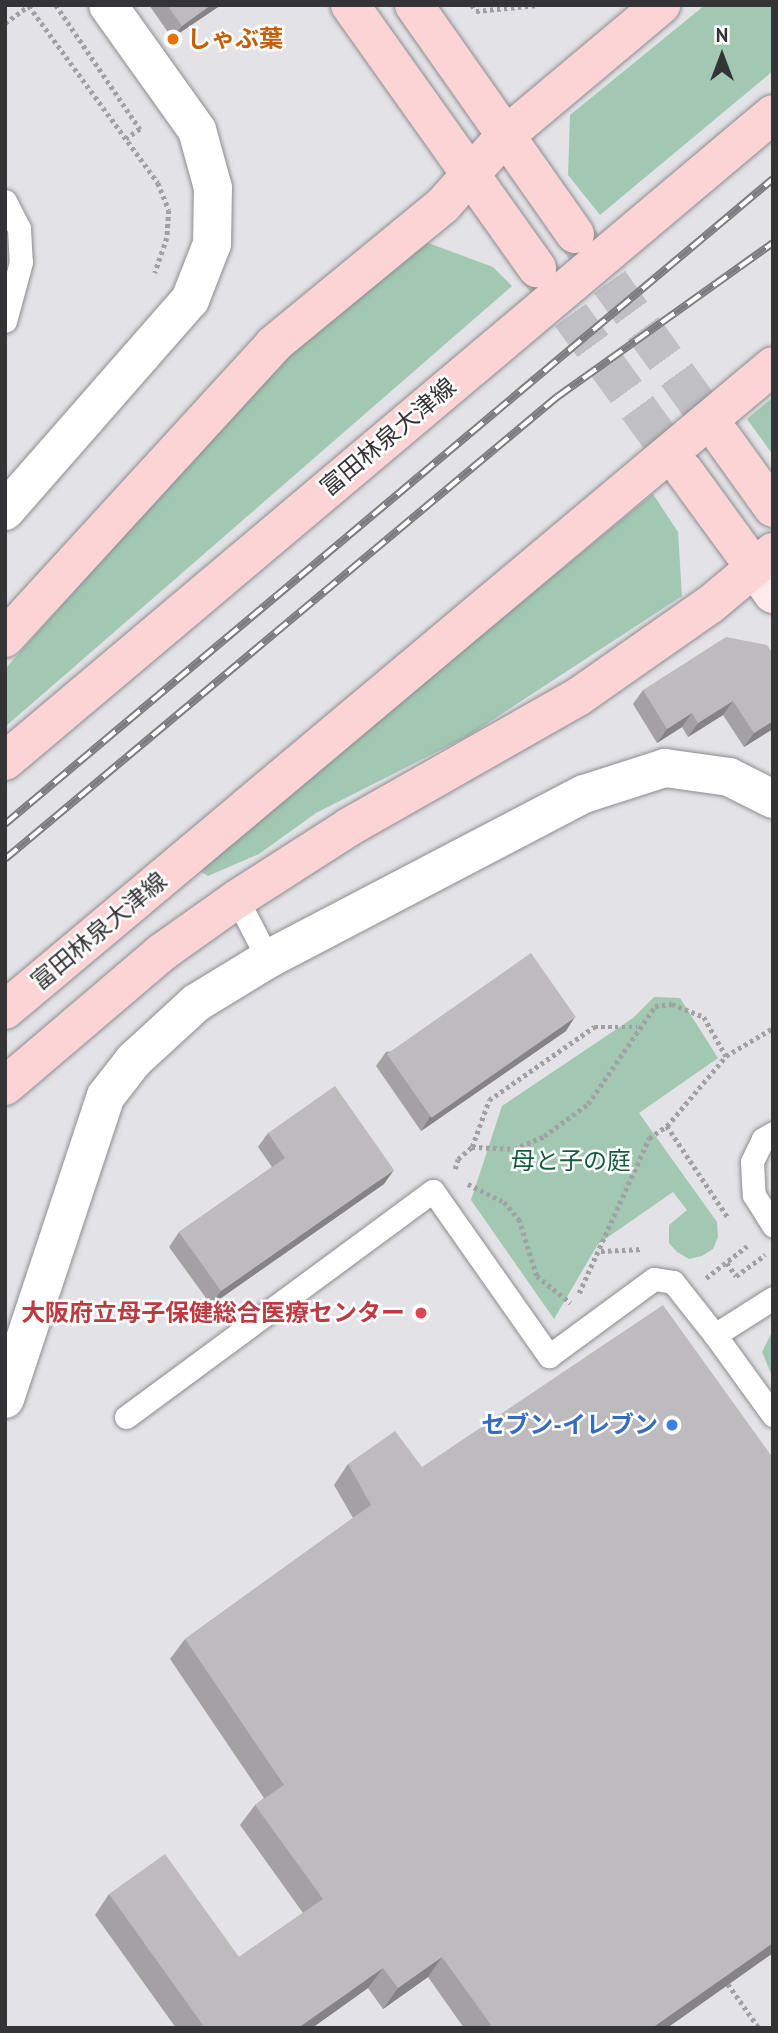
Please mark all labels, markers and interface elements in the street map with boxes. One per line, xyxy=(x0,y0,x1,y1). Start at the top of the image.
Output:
north arrow xyxy=(687,21,757,91)
text: N xyxy=(716,23,728,47)
place label: しゃぶ葉 xyxy=(187,25,283,53)
marker: しゃぶ葉 xyxy=(165,31,181,47)
street label: 富田林泉大津線 xyxy=(314,372,462,502)
street label: 富田林泉大津線 xyxy=(25,866,173,996)
park label: 母と子の庭 xyxy=(511,1147,631,1175)
place label: 大阪府立母子保健総合医療センター xyxy=(21,1299,405,1327)
marker: 大阪府立母子保健総合医療センター xyxy=(411,1303,431,1323)
place label: セブン-イレブン xyxy=(481,1411,658,1439)
marker: セブン-イレブン xyxy=(664,1417,680,1433)

